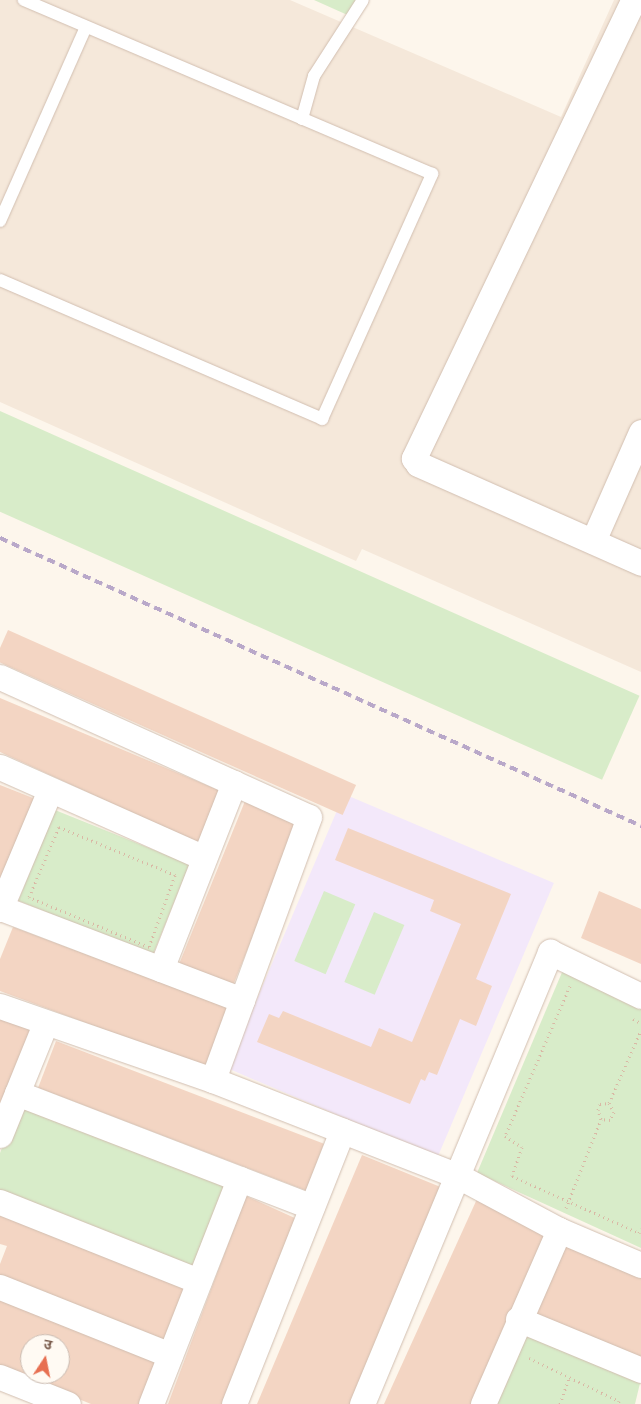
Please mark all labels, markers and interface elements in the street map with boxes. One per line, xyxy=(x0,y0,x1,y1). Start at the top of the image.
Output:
north arrow xyxy=(20,1334,70,1384)
text: उ xyxy=(42,1336,53,1354)

